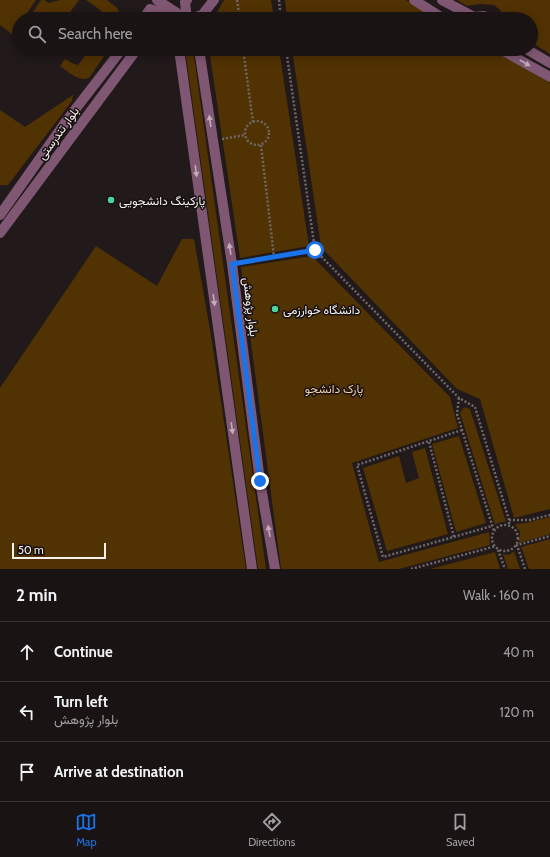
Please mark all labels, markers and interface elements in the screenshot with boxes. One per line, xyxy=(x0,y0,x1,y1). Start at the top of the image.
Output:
search box xyxy=(12,12,538,56)
icon: search xyxy=(26,23,48,45)
text: Search here xyxy=(58,25,133,43)
one-way arrow xyxy=(519,60,531,67)
street label: بلوار تندرستی xyxy=(34,104,83,163)
one-way arrow xyxy=(207,115,213,127)
one-way arrow xyxy=(193,165,199,177)
place label: پارکینگ دانشجویی xyxy=(119,193,206,209)
marker: پارکینگ دانشجویی xyxy=(106,195,116,205)
route start xyxy=(306,241,324,259)
one-way arrow xyxy=(227,243,233,255)
street label: بلوار پژوهش xyxy=(239,277,262,338)
one-way arrow xyxy=(211,294,217,306)
place label: دانشگاه خوارزمی xyxy=(283,302,361,318)
marker: دانشگاه خوارزمی xyxy=(270,304,280,314)
park label: پارک دانشجو xyxy=(305,381,364,397)
one-way arrow xyxy=(229,422,235,434)
route end xyxy=(251,472,269,490)
one-way arrow xyxy=(266,524,272,537)
scale bar xyxy=(12,541,106,560)
text: 50 m xyxy=(18,543,44,557)
text: 2 min xyxy=(16,585,57,605)
text: Walk · 160 m xyxy=(463,587,534,603)
icon: ahead xyxy=(16,641,38,663)
text: Continue xyxy=(54,643,113,661)
text: 40 m xyxy=(503,644,534,660)
text: Turn left xyxy=(54,693,108,711)
icon: left xyxy=(16,701,38,723)
text: 120 m xyxy=(500,704,534,720)
text: بلوار پژوهش xyxy=(54,711,118,727)
icon: arrive xyxy=(16,761,38,783)
text: Arrive at destination xyxy=(54,763,184,781)
tab: Map xyxy=(75,811,97,849)
tab: Directions xyxy=(248,811,295,849)
tab: Saved xyxy=(446,811,475,849)

